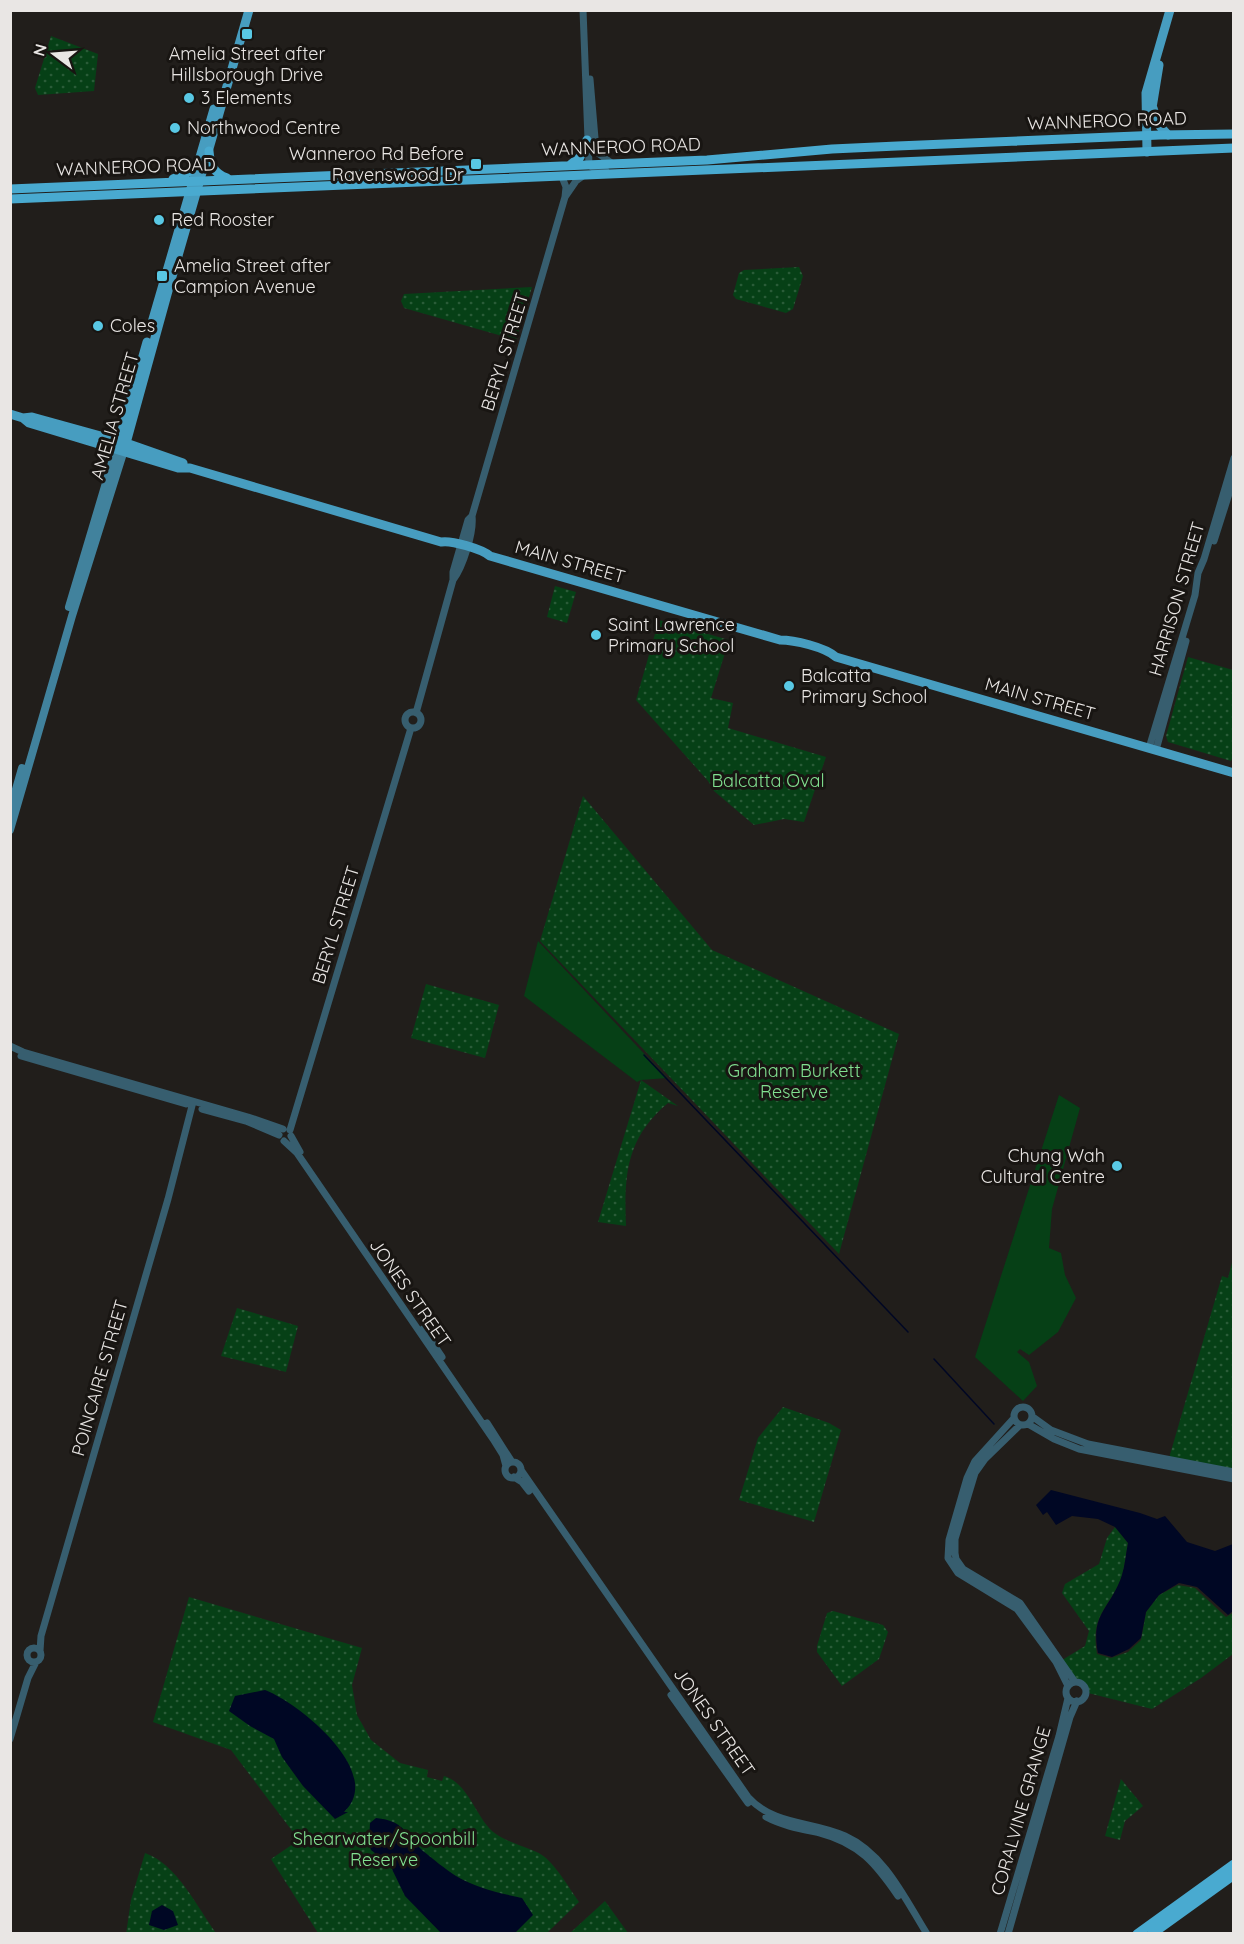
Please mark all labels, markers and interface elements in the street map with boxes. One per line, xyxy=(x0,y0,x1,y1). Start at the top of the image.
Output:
north arrow xyxy=(24,24,84,84)
marker: Amelia Street after Hillsborough Drive xyxy=(240,27,254,41)
text: N xyxy=(28,41,51,58)
place label: Amelia Street after Hillsborough Drive xyxy=(169,42,325,86)
place label: 3 Elements xyxy=(201,86,292,109)
marker: 3 Elements xyxy=(182,91,196,105)
street label: WANNEROO ROAD xyxy=(1027,106,1187,135)
place label: Northwood Centre xyxy=(187,116,340,139)
marker: Northwood Centre xyxy=(168,121,182,135)
street label: WANNEROO ROAD xyxy=(541,132,701,161)
place label: Wanneroo Rd Before Ravenswood Dr xyxy=(289,142,464,186)
street label: WANNEROO ROAD xyxy=(56,152,216,181)
marker: Wanneroo Rd Before Ravenswood Dr xyxy=(469,157,483,171)
place label: Red Rooster xyxy=(171,208,274,231)
marker: Red Rooster xyxy=(152,213,166,227)
place label: Amelia Street after Campion Avenue xyxy=(174,254,331,298)
marker: Amelia Street after Campion Avenue xyxy=(155,269,169,283)
street label: BERYL STREET xyxy=(476,290,533,414)
place label: Coles xyxy=(110,314,155,337)
marker: Coles xyxy=(91,319,105,333)
street label: AMELIA STREET xyxy=(85,349,144,482)
street label: HARRISON STREET xyxy=(1143,519,1210,679)
street label: MAIN STREET xyxy=(512,535,628,588)
place label: Saint Lawrence Primary School xyxy=(608,613,735,657)
marker: Saint Lawrence Primary School xyxy=(589,628,603,642)
place label: Balcatta Primary School xyxy=(801,664,927,708)
street label: MAIN STREET xyxy=(982,672,1098,725)
marker: Balcatta Primary School xyxy=(782,679,796,693)
park label: Balcatta Oval xyxy=(711,769,825,792)
street label: BERYL STREET xyxy=(307,863,364,987)
park label: Graham Burkett Reserve xyxy=(727,1059,861,1103)
place label: Chung Wah Cultural Centre xyxy=(981,1144,1105,1188)
marker: Chung Wah Cultural Centre xyxy=(1110,1159,1124,1173)
street label: JONES STREET xyxy=(365,1234,456,1351)
street label: POINCAIRE STREET xyxy=(66,1297,133,1459)
street label: JONES STREET xyxy=(669,1663,760,1780)
street label: CORALVINE GRANGE xyxy=(985,1724,1056,1898)
park label: Shearwater/Spoonbill Reserve xyxy=(293,1827,475,1871)

